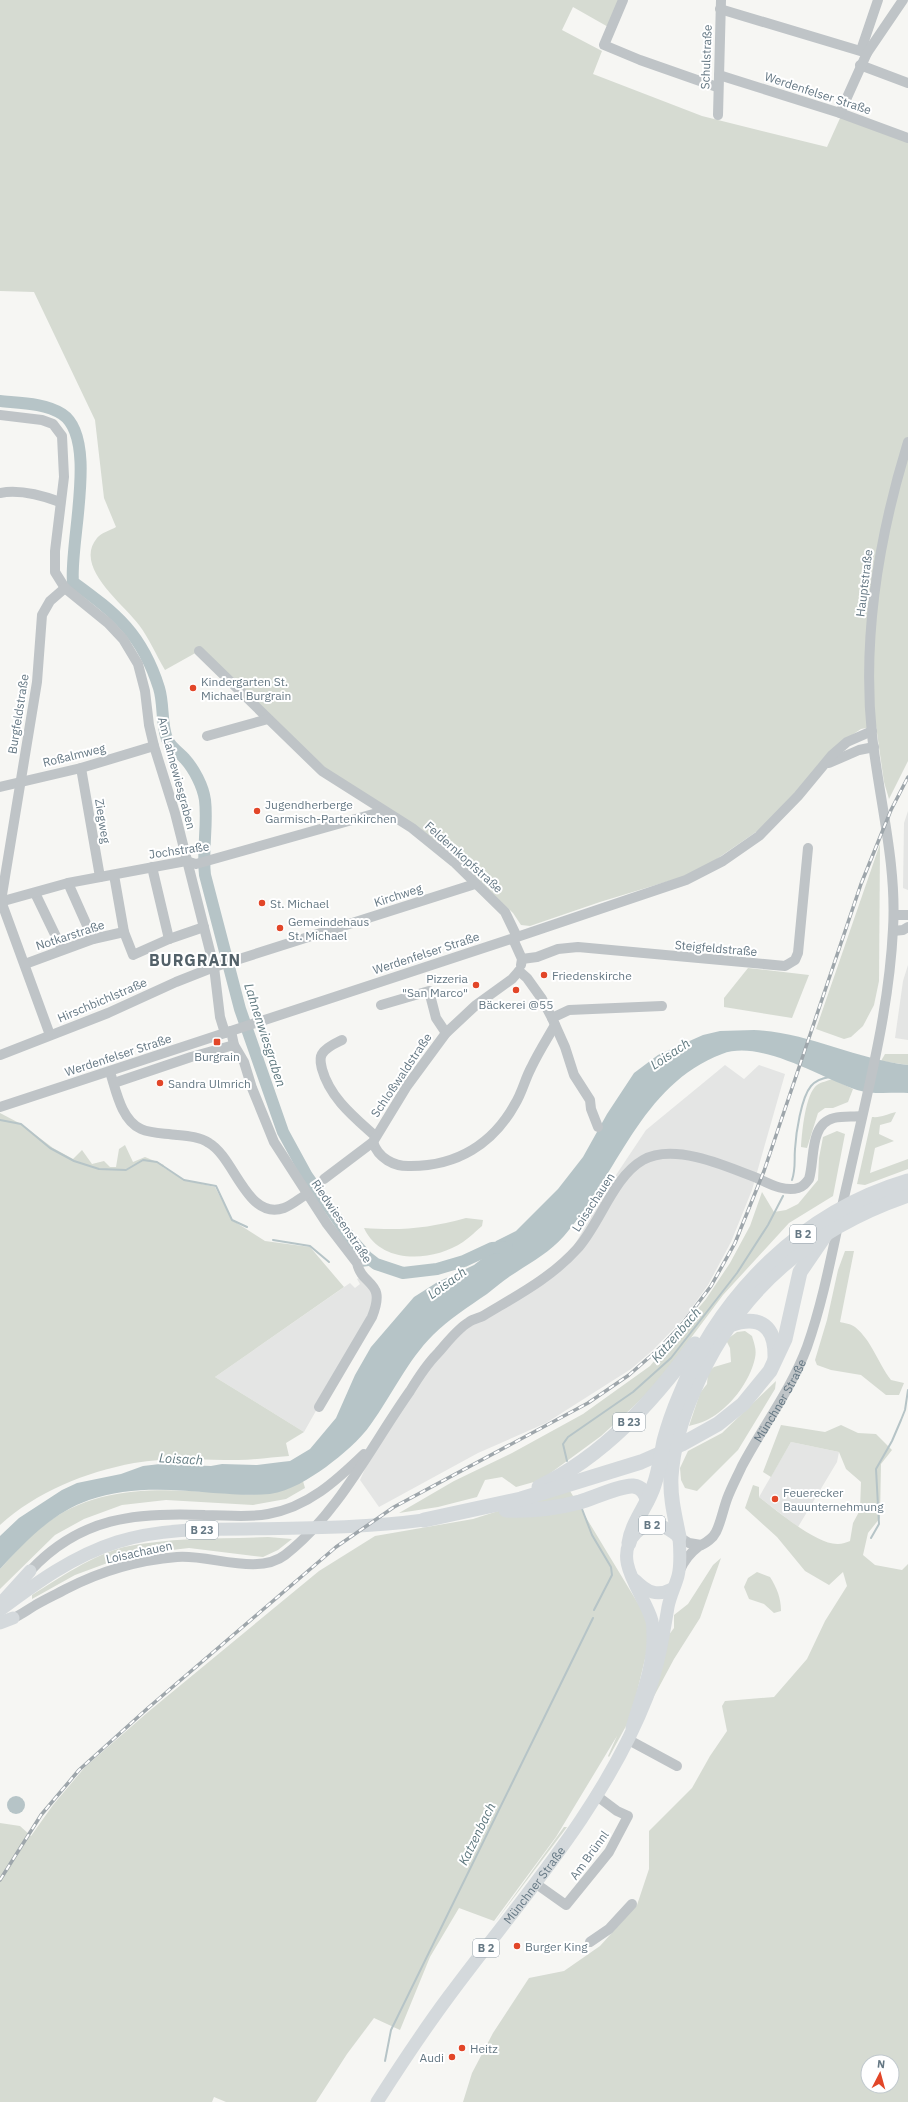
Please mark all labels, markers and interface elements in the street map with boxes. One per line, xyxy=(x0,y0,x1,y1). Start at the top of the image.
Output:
street label: Schulstraße xyxy=(697,24,715,90)
street label: Werdenfelser Straße xyxy=(763,69,874,117)
street label: Hauptstraße xyxy=(852,548,876,618)
street label: Burgfeldstraße xyxy=(4,673,32,755)
place label: Kindergarten St. Michael Burgrain xyxy=(201,674,291,703)
marker: Kindergarten St. Michael Burgrain xyxy=(188,683,198,693)
street label: Am Lahnewiesgraben xyxy=(155,715,199,831)
street label: Roßalmweg xyxy=(41,740,108,770)
place label: Jugendherberge Garmisch-Partenkirchen xyxy=(265,797,397,826)
street label: Ziegweg xyxy=(92,798,114,845)
marker: Jugendherberge Garmisch-Partenkirchen xyxy=(252,806,262,816)
street label: Feldernkopfstraße xyxy=(422,818,506,896)
street label: Jochstraße xyxy=(148,838,211,862)
street label: Kirchweg xyxy=(372,880,425,910)
place label: St. Michael xyxy=(270,896,329,911)
marker: St. Michael xyxy=(257,898,267,908)
place label: Gemeindehaus St. Michael xyxy=(288,914,369,943)
street label: Notkarstraße xyxy=(34,917,107,953)
marker: Gemeindehaus St. Michael xyxy=(275,923,285,933)
street label: Werdenfelser Straße xyxy=(371,929,482,977)
street label: Steigfeldstraße xyxy=(674,937,758,959)
district label: BURGRAIN xyxy=(149,950,241,970)
place label: Friedenskirche xyxy=(552,968,632,983)
marker: Friedenskirche xyxy=(539,970,549,980)
place label: Pizzeria "San Marco" xyxy=(402,971,469,1000)
street label: Hirschbichlstraße xyxy=(55,974,149,1026)
marker: Pizzeria "San Marco" xyxy=(471,980,481,990)
water label: Lahnenwiesgraben xyxy=(240,981,290,1089)
marker: Bäckerei @55 xyxy=(511,985,521,995)
place label: Bäckerei @55 xyxy=(479,997,553,1012)
street label: Schloßwaldstraße xyxy=(367,1030,435,1120)
street label: Werdenfelser Straße xyxy=(63,1031,174,1079)
water label: Loisach xyxy=(647,1035,693,1073)
marker: Burgrain xyxy=(212,1037,222,1047)
place label: Burgrain xyxy=(194,1049,240,1064)
place label: Sandra Ulmrich xyxy=(168,1076,251,1091)
marker: Sandra Ulmrich xyxy=(155,1078,165,1088)
street label: Loisachauen xyxy=(568,1170,618,1234)
street label: Riedwiesenstraße xyxy=(309,1176,376,1266)
road number: B 2 xyxy=(790,1225,816,1243)
water label: Loisach xyxy=(424,1263,470,1303)
water label: Katzenbach xyxy=(647,1304,705,1366)
street label: Münchner Straße xyxy=(750,1356,809,1445)
road number: B 23 xyxy=(613,1413,645,1431)
water label: Loisach xyxy=(159,1449,203,1469)
place label: Feuerecker Bauunternehmung xyxy=(783,1485,884,1514)
marker: Feuerecker Bauunternehmung xyxy=(770,1494,780,1504)
road number: B 2 xyxy=(639,1516,665,1534)
road number: B 23 xyxy=(186,1521,218,1539)
street label: Loisachauen xyxy=(104,1538,174,1566)
water label: Katzenbach xyxy=(455,1800,499,1868)
street label: Am Brünnl xyxy=(566,1828,612,1882)
street label: Münchner Straße xyxy=(500,1843,568,1927)
road number: B 2 xyxy=(473,1939,499,1957)
place label: Burger King xyxy=(525,1939,588,1954)
marker: Burger King xyxy=(512,1941,522,1951)
place label: Heitz xyxy=(470,2041,498,2056)
marker: Heitz xyxy=(457,2043,467,2053)
place label: Audi xyxy=(420,2050,444,2065)
marker: Audi xyxy=(447,2052,457,2062)
north arrow xyxy=(860,2054,900,2094)
text: N xyxy=(876,2057,886,2071)

